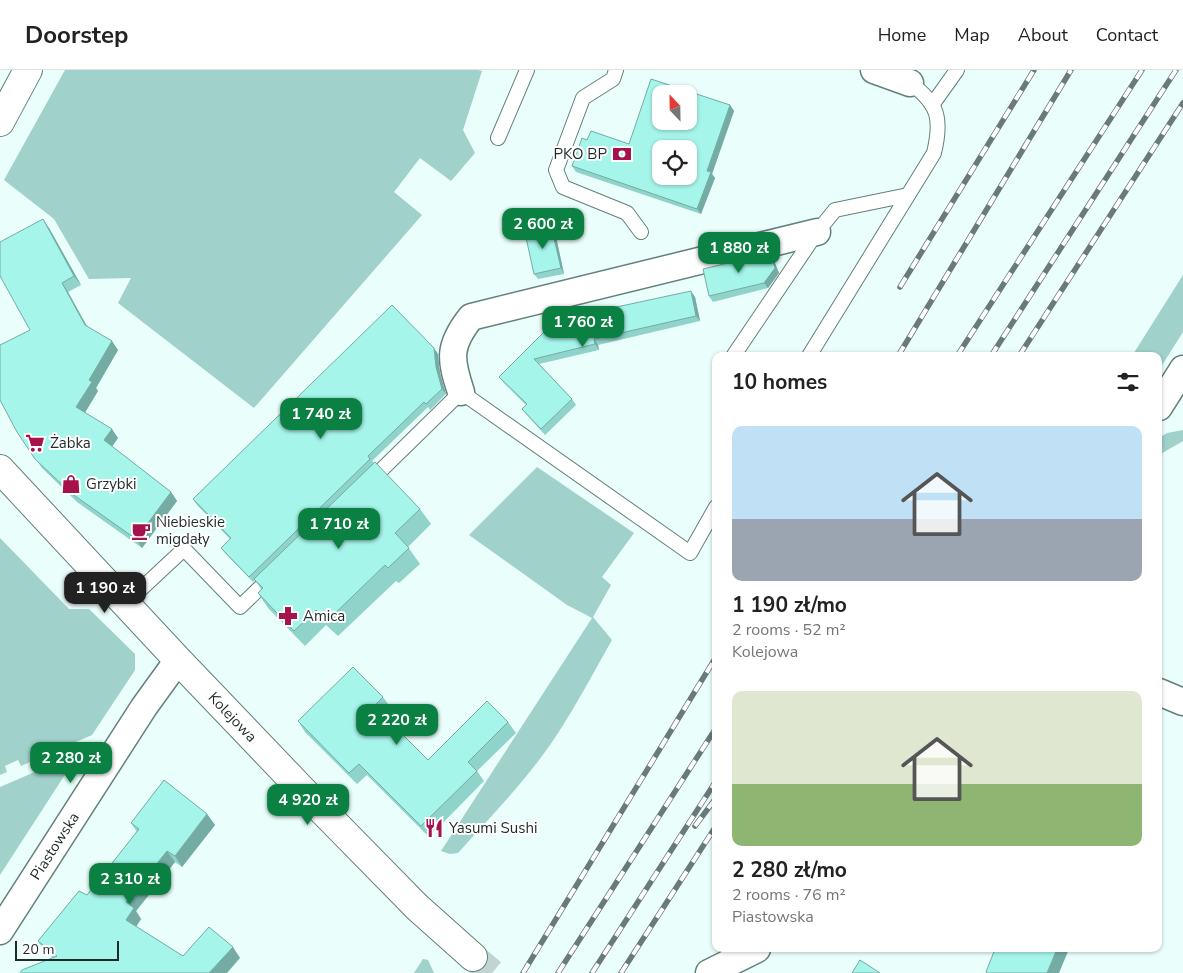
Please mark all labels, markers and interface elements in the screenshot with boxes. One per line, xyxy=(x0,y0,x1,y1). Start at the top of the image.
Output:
text: Doorstep xyxy=(25,19,128,51)
text: Home xyxy=(878,23,926,47)
text: Map xyxy=(954,23,990,47)
text: About xyxy=(1018,23,1068,47)
text: Contact xyxy=(1096,23,1158,47)
north arrow xyxy=(652,85,698,130)
map controls xyxy=(652,85,697,185)
button: locate xyxy=(652,140,697,185)
bank icon: PKO BP xyxy=(611,143,633,165)
place label: PKO BP xyxy=(554,144,607,164)
pin: 2 600 zł xyxy=(491,208,595,250)
text: 2 600 zł xyxy=(513,213,573,235)
pin: 1 880 zł xyxy=(687,232,791,274)
text: 1 880 zł xyxy=(709,237,769,259)
pin: 1 760 zł xyxy=(531,306,635,348)
text: 1 760 zł xyxy=(553,311,613,333)
text: 10 homes xyxy=(732,368,827,396)
icon: filters xyxy=(1114,368,1142,396)
pin: 1 740 zł xyxy=(269,398,373,440)
text: 1 740 zł xyxy=(291,403,351,425)
supermarket icon: Żabka xyxy=(24,432,46,454)
place label: Żabka xyxy=(50,433,91,453)
icon: home xyxy=(892,459,982,549)
shop icon: Grzybki xyxy=(60,473,82,495)
place label: Grzybki xyxy=(86,474,137,494)
pin: 1 710 zł xyxy=(287,508,391,550)
place label: Niebieskie migdały xyxy=(156,512,225,549)
text: 1 710 zł xyxy=(309,513,369,535)
cafe icon: Niebieskie migdały xyxy=(130,520,152,542)
pin: 1 190 zł xyxy=(53,572,157,614)
text: 1 190 zł xyxy=(75,577,135,599)
text: 1 190 zł/mo xyxy=(732,591,847,619)
pharmacy icon: Amica xyxy=(277,605,299,627)
place label: Amica xyxy=(303,606,345,626)
text: 2 rooms · 52 m² xyxy=(732,619,845,641)
text: Kolejowa xyxy=(732,641,798,663)
street label: Kolejowa xyxy=(204,688,261,746)
pin: 2 220 zł xyxy=(345,704,449,746)
text: 2 220 zł xyxy=(367,709,427,731)
icon: home xyxy=(892,724,982,814)
pin: 2 280 zł xyxy=(19,742,123,784)
text: 2 280 zł xyxy=(41,747,101,769)
pin: 4 920 zł xyxy=(256,784,360,826)
text: 4 920 zł xyxy=(278,789,338,811)
street label: Piastowska xyxy=(25,808,84,884)
restaurant icon: Yasumi Sushi xyxy=(423,817,445,839)
place label: Yasumi Sushi xyxy=(448,818,537,838)
text: 2 280 zł/mo xyxy=(732,856,847,884)
pin: 2 310 zł xyxy=(78,862,182,905)
text: 2 310 zł xyxy=(100,868,160,890)
text: 2 rooms · 76 m² xyxy=(732,884,845,906)
text: Piastowska xyxy=(732,906,814,928)
scale bar xyxy=(15,938,119,961)
text: 20 m xyxy=(22,940,54,959)

